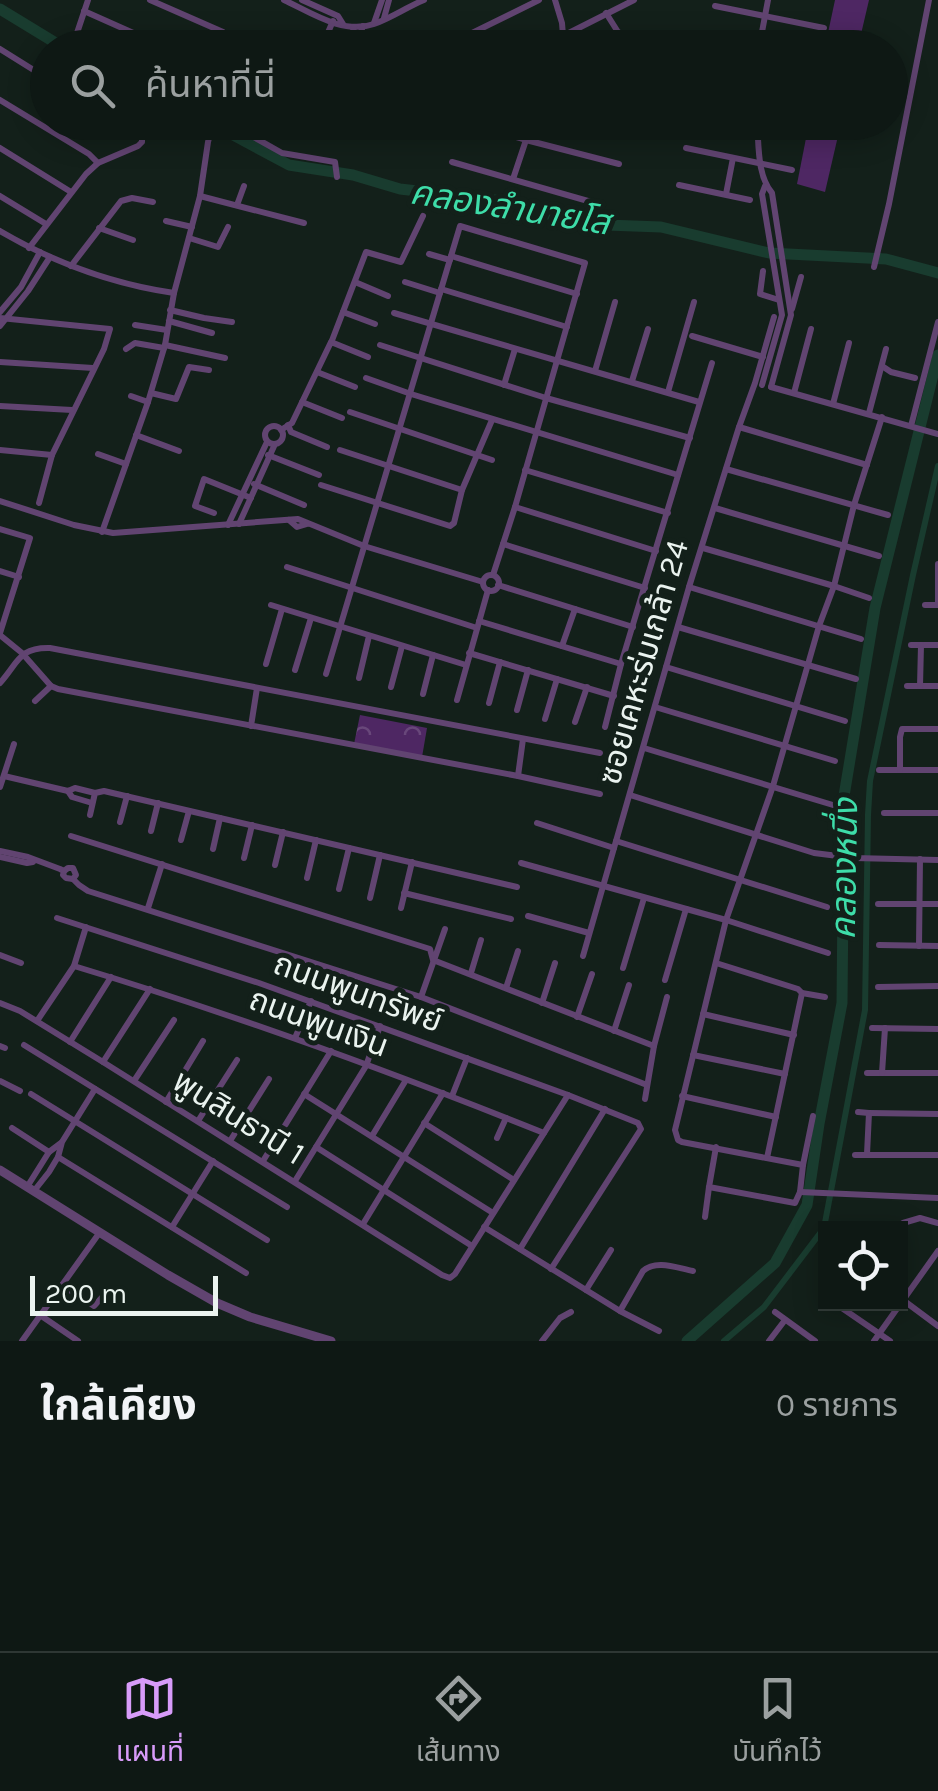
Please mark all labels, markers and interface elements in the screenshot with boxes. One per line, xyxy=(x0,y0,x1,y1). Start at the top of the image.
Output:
search box xyxy=(30,30,908,140)
icon: search xyxy=(65,58,120,113)
text: ค้นหาที่นี่ xyxy=(145,62,276,107)
water label: คลองลำนายโส xyxy=(407,171,617,244)
street label: ซอยเคหะร่มเกล้า 24 xyxy=(591,535,696,789)
water label: คลองหนึ่ง xyxy=(819,796,866,940)
street label: ถนนพูนทรัพย์ xyxy=(268,945,447,1041)
street label: ถนนพูนเงิน xyxy=(244,980,393,1066)
street label: พูนสินธานี 1 xyxy=(166,1063,311,1173)
map controls xyxy=(818,1221,908,1311)
button: locate xyxy=(818,1221,908,1311)
scale bar xyxy=(30,1271,218,1316)
text: 200 m xyxy=(45,1277,127,1310)
text: ใกล้เคียง xyxy=(40,1380,197,1430)
text: 0 รายการ xyxy=(776,1387,898,1424)
tab: แผนที่ xyxy=(116,1671,184,1774)
tab: เส้นทาง xyxy=(416,1671,500,1774)
tab: บันทึกไว้ xyxy=(732,1671,822,1774)

